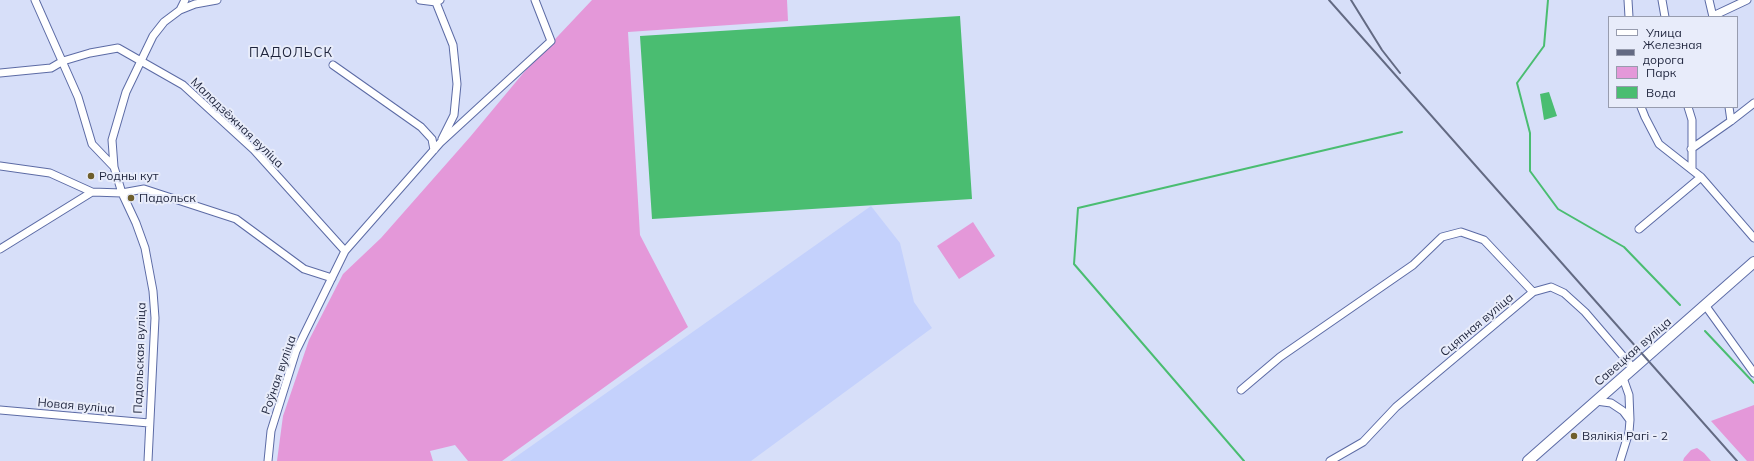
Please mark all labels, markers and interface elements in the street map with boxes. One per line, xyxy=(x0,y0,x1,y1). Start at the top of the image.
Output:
legend xyxy=(1608,16,1738,108)
text: Улица xyxy=(1646,25,1682,40)
text: Железная дорога xyxy=(1643,37,1702,67)
district label: ПАДОЛЬСК xyxy=(249,45,333,61)
text: Парк xyxy=(1646,65,1676,80)
street label: Маладзёжная вуліца xyxy=(188,75,286,171)
text: Вода xyxy=(1646,85,1676,100)
place label: Родны кут xyxy=(99,169,159,183)
marker: Родны кут xyxy=(86,171,96,181)
place label: Падольск xyxy=(139,191,196,205)
marker: Падольск xyxy=(126,193,136,203)
street label: Сцяпная вуліца xyxy=(1438,290,1516,360)
street label: Падольская вуліца xyxy=(131,302,149,414)
street label: Савецкая вуліца xyxy=(1592,315,1674,389)
street label: Роўная вуліца xyxy=(259,334,299,416)
street label: Новая вуліца xyxy=(37,395,115,417)
place label: Вялікія Рагі - 2 xyxy=(1582,429,1668,443)
marker: Вялікія Рагі - 2 xyxy=(1569,431,1579,441)

